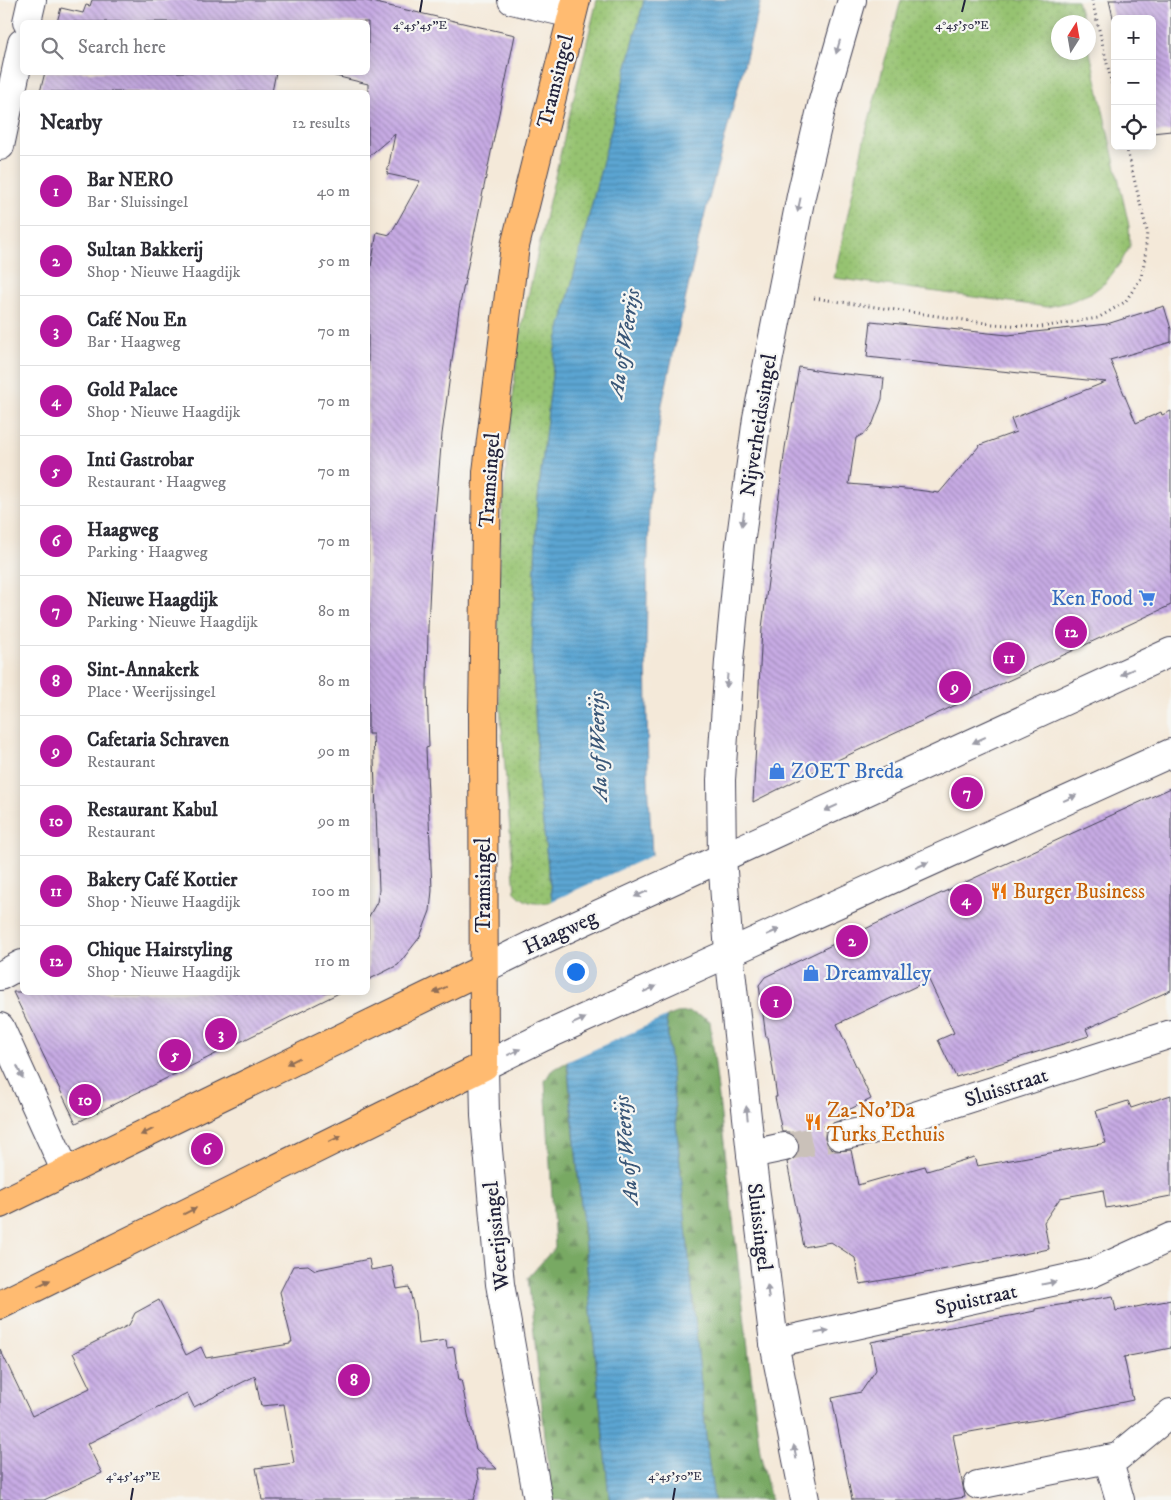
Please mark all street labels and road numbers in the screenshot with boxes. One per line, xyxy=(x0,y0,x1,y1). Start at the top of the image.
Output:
street label: Tramsingel xyxy=(532,31,580,130)
street label: Nijverheidssingel xyxy=(735,351,783,498)
street label: Tramsingel xyxy=(474,431,506,528)
street label: Tramsingel xyxy=(471,837,497,932)
street label: Haagweg xyxy=(519,904,602,961)
street label: Sluisstraat xyxy=(961,1062,1051,1114)
street label: Weerijssingel xyxy=(478,1179,516,1293)
street label: Sluissingel xyxy=(741,1182,777,1273)
street label: Spuistraat xyxy=(933,1279,1020,1321)

